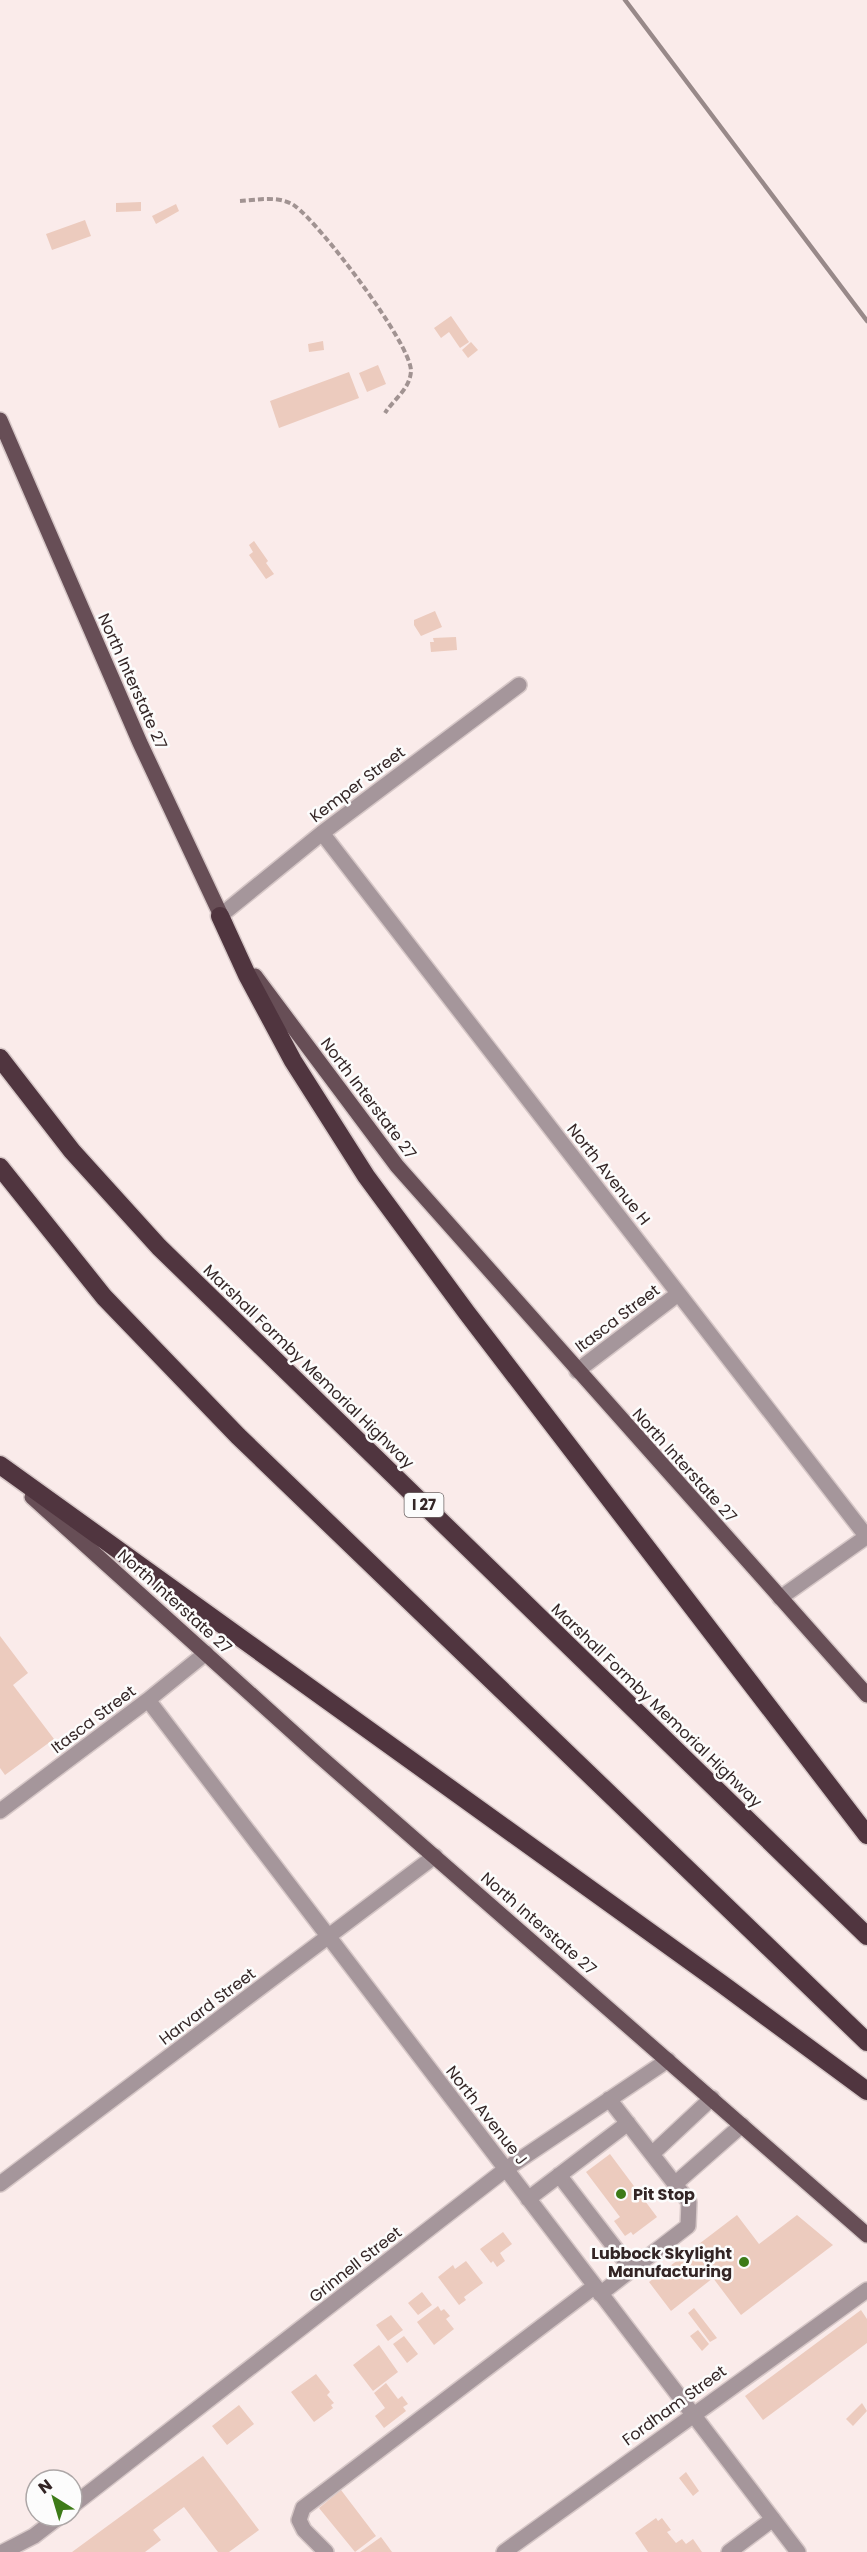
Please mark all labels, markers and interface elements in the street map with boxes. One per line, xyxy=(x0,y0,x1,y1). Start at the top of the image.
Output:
street label: North Interstate 27 xyxy=(92,610,173,753)
street label: Kemper Street xyxy=(305,741,410,828)
street label: North Interstate 27 xyxy=(315,1033,422,1164)
street label: North Avenue H xyxy=(562,1119,656,1230)
street label: Marshall Formby Memorial Highway xyxy=(198,1259,419,1474)
street label: Itasca Street xyxy=(570,1279,665,1358)
street label: North Interstate 27 xyxy=(627,1403,742,1528)
road number: I 27 xyxy=(404,1493,444,1517)
street label: North Interstate 27 xyxy=(112,1544,237,1659)
street label: Marshall Formby Memorial Highway xyxy=(546,1598,767,1813)
street label: Itasca Street xyxy=(46,1680,141,1759)
street label: North Interstate 27 xyxy=(476,1867,602,1980)
street label: Harvard Street xyxy=(154,1962,261,2050)
street label: North Avenue J xyxy=(440,2061,533,2170)
place label: Pit Stop xyxy=(633,2183,695,2206)
marker: Pit Stop xyxy=(614,2187,628,2201)
street label: Grinnell Street xyxy=(304,2221,407,2308)
place label: Lubbock Skylight Manufacturing xyxy=(591,2242,732,2283)
marker: Lubbock Skylight Manufacturing xyxy=(737,2255,751,2269)
street label: Fordham Street xyxy=(617,2360,731,2451)
north arrow xyxy=(24,2468,84,2528)
text: N xyxy=(34,2474,57,2499)

